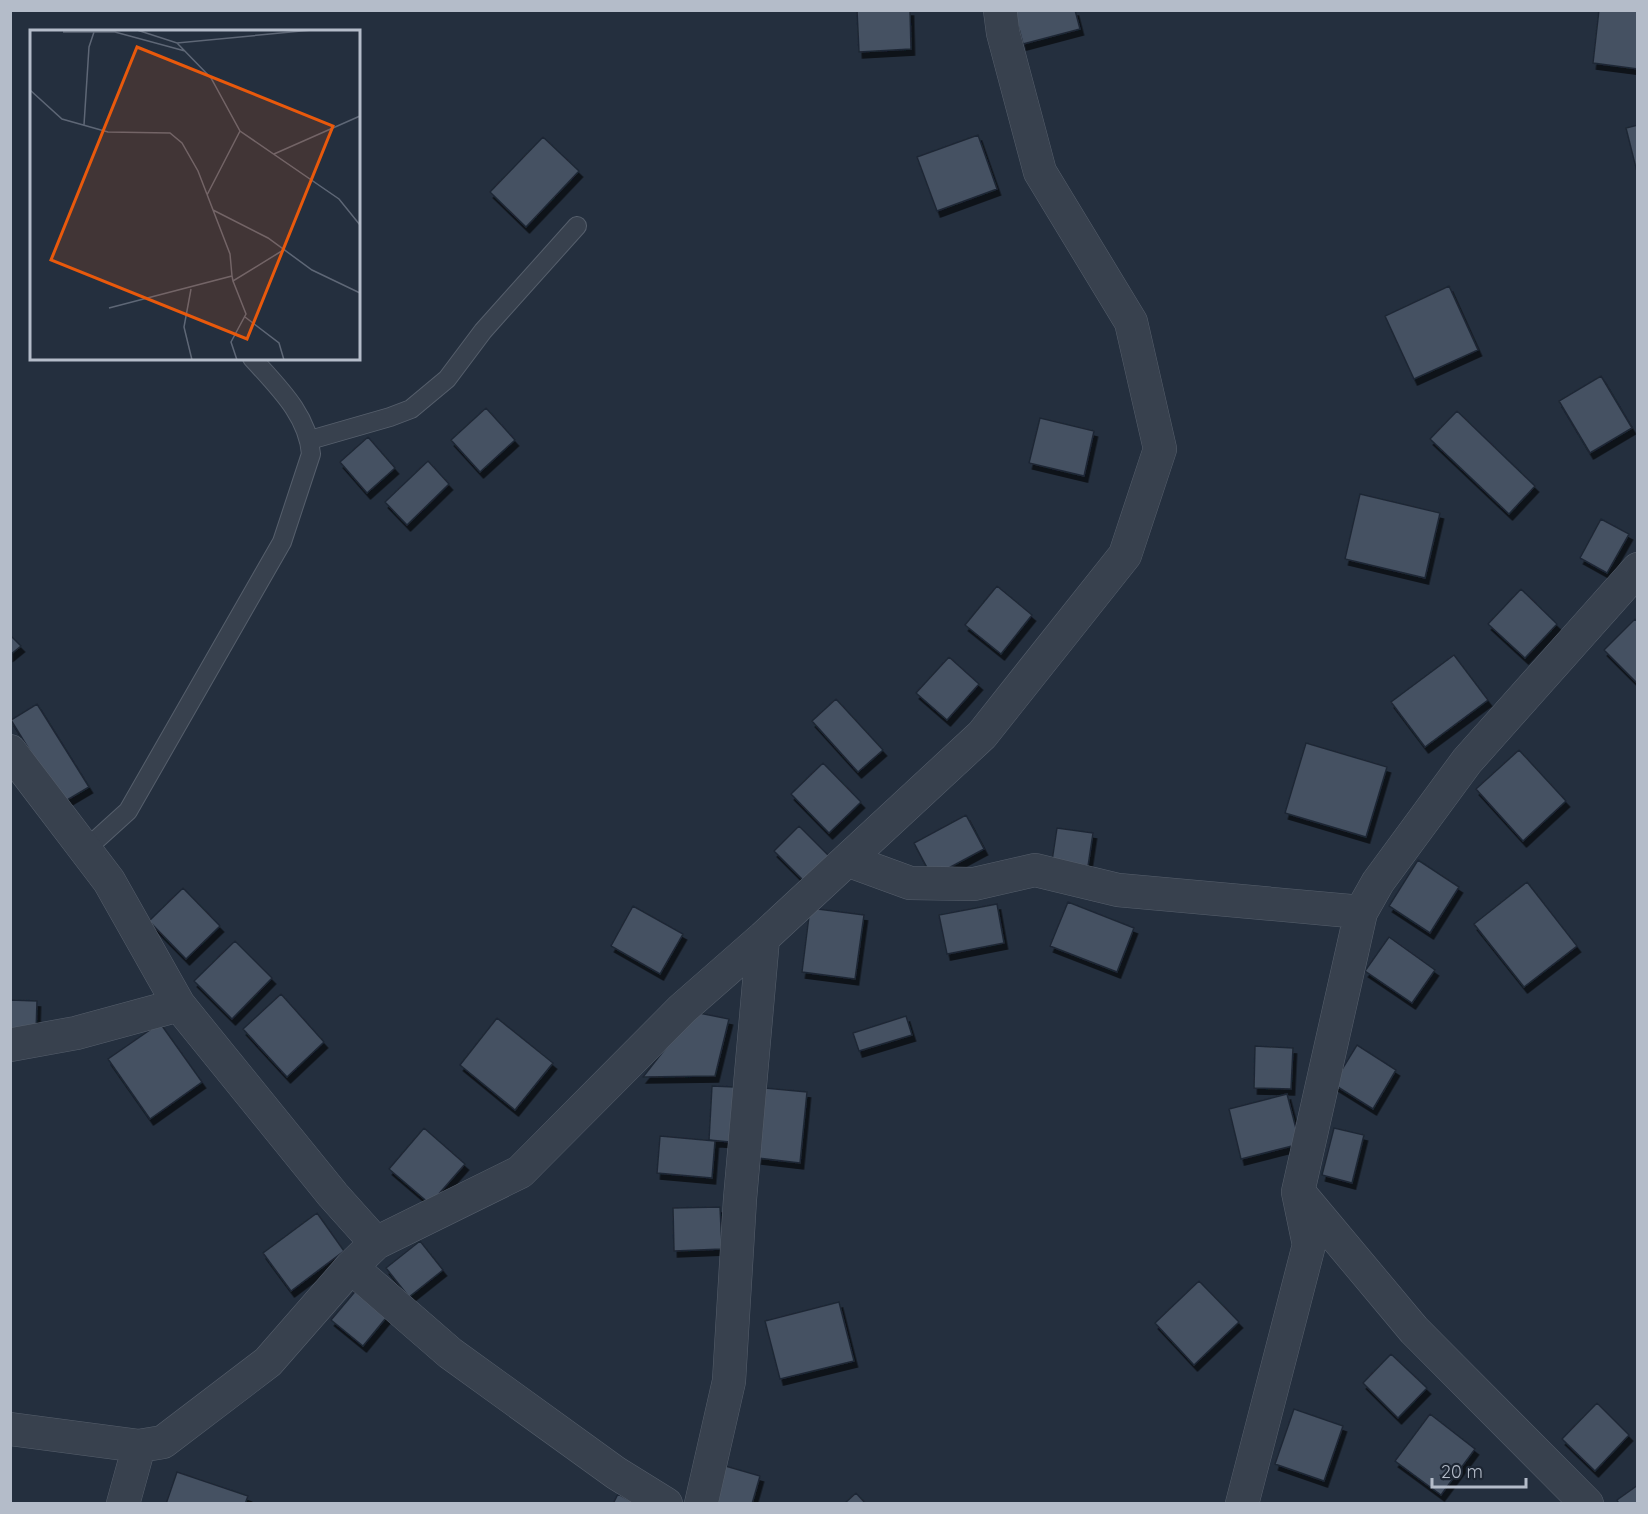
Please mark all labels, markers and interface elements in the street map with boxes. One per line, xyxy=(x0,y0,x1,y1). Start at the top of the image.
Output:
inset map xyxy=(30,30,360,360)
scale bar xyxy=(1432,1451,1526,1489)
text: 20 m xyxy=(1441,1460,1483,1483)

